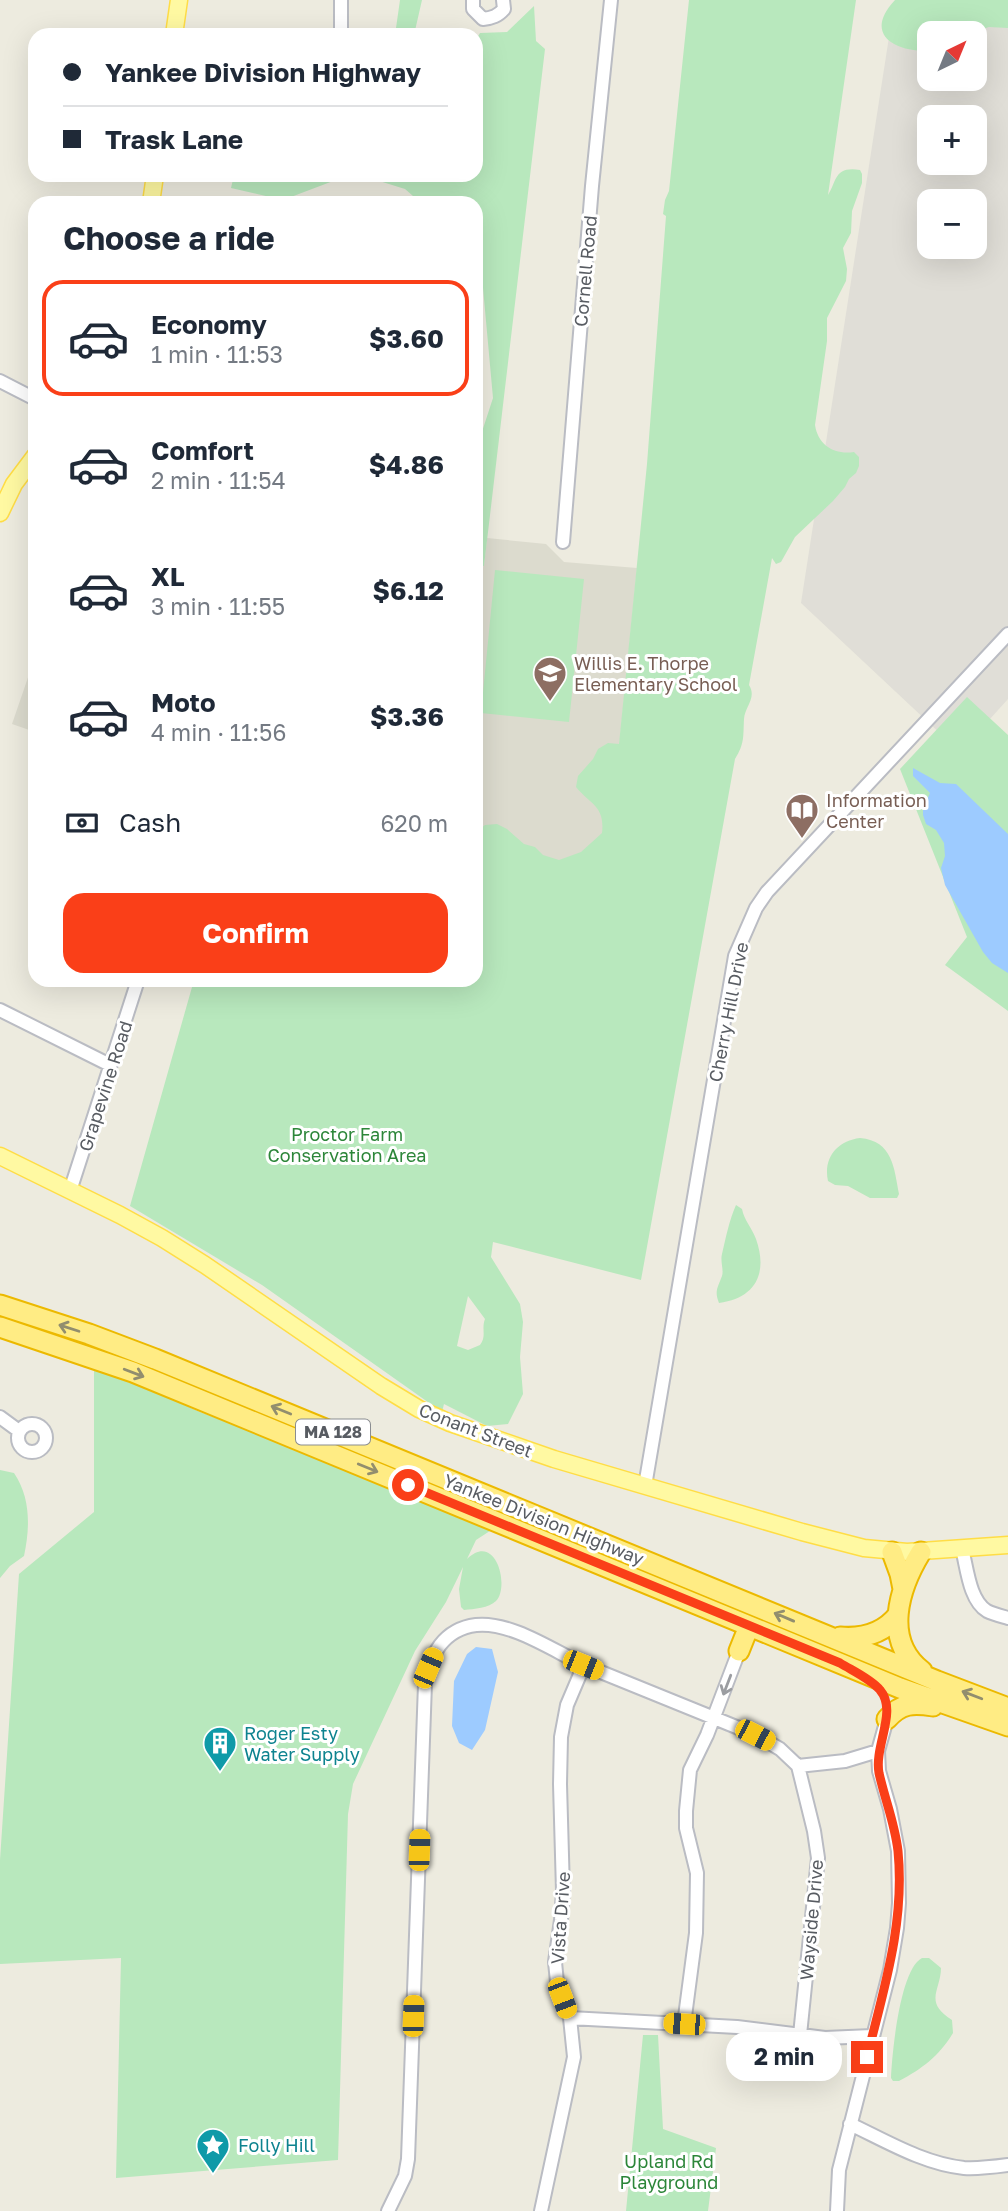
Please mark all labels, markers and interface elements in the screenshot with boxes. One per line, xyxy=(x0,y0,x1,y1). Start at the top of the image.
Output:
north arrow xyxy=(917,21,987,91)
map controls xyxy=(917,21,987,259)
text: Yankee Division Highway xyxy=(105,57,421,88)
button: + xyxy=(917,105,987,175)
text: Trask Lane xyxy=(105,124,243,155)
button: − xyxy=(917,189,987,259)
street label: Cornell Road xyxy=(569,214,601,328)
text: Choose a ride xyxy=(63,219,275,257)
icon: car xyxy=(67,307,130,370)
text: Economy xyxy=(151,309,267,340)
text: $3.60 xyxy=(369,323,444,354)
text: 1 min · 11:53 xyxy=(151,340,283,368)
icon: car xyxy=(67,433,130,496)
text: Comfort xyxy=(151,435,254,466)
text: $4.86 xyxy=(369,449,444,480)
text: 2 min · 11:54 xyxy=(151,466,286,494)
icon: car xyxy=(67,559,130,622)
text: XL xyxy=(151,561,185,592)
text: $6.12 xyxy=(372,575,444,606)
text: 3 min · 11:55 xyxy=(151,592,285,620)
place label: Willis E. Thorpe Elementary School xyxy=(574,652,738,695)
school or university icon: Willis E. Thorpe Elementary School xyxy=(531,654,569,703)
icon: car xyxy=(67,685,130,748)
text: Moto xyxy=(151,687,216,718)
text: $3.36 xyxy=(370,701,444,732)
text: 4 min · 11:56 xyxy=(151,718,286,746)
place label: Information Center xyxy=(826,789,927,832)
library icon: Information Center xyxy=(783,791,821,840)
icon: cash xyxy=(63,804,101,842)
text: Cash xyxy=(119,807,181,838)
text: 620 m xyxy=(380,809,448,837)
button: Confirm xyxy=(63,893,448,973)
street label: Cherry Hill Drive xyxy=(704,940,752,1084)
street label: Grapevine Road xyxy=(74,1018,136,1154)
park label: Proctor Farm Conservation Area xyxy=(267,1123,427,1166)
one-way arrow xyxy=(59,1321,81,1333)
one-way arrow xyxy=(123,1368,145,1381)
street label: Conant Street xyxy=(416,1398,536,1462)
one-way arrow xyxy=(271,1403,293,1416)
road number: MA 128 xyxy=(296,1420,370,1444)
one-way arrow xyxy=(356,1462,378,1475)
route start xyxy=(392,1469,424,1501)
street label: Yankee Division Highway xyxy=(441,1469,647,1569)
one-way arrow xyxy=(773,1610,795,1623)
car xyxy=(411,1645,446,1691)
car xyxy=(560,1647,607,1683)
one-way arrow xyxy=(719,1673,732,1695)
one-way arrow xyxy=(962,1688,984,1700)
car xyxy=(732,1716,779,1754)
place label: Roger Esty Water Supply xyxy=(244,1722,360,1765)
building icon: Roger Esty Water Supply xyxy=(201,1724,239,1773)
car xyxy=(408,1829,431,1871)
street label: Wayside Drive xyxy=(795,1859,827,1981)
street label: Vista Drive xyxy=(546,1871,574,1965)
car xyxy=(545,1975,580,2021)
car xyxy=(402,1995,425,2037)
car xyxy=(663,2012,706,2036)
callout: 2 min xyxy=(727,2032,842,2082)
route end xyxy=(851,2041,883,2073)
text: 2 min xyxy=(754,2042,814,2070)
place icon: Folly Hill xyxy=(194,2126,232,2175)
place label: Folly Hill xyxy=(238,2134,315,2156)
park label: Upland Rd Playground xyxy=(620,2150,718,2193)

